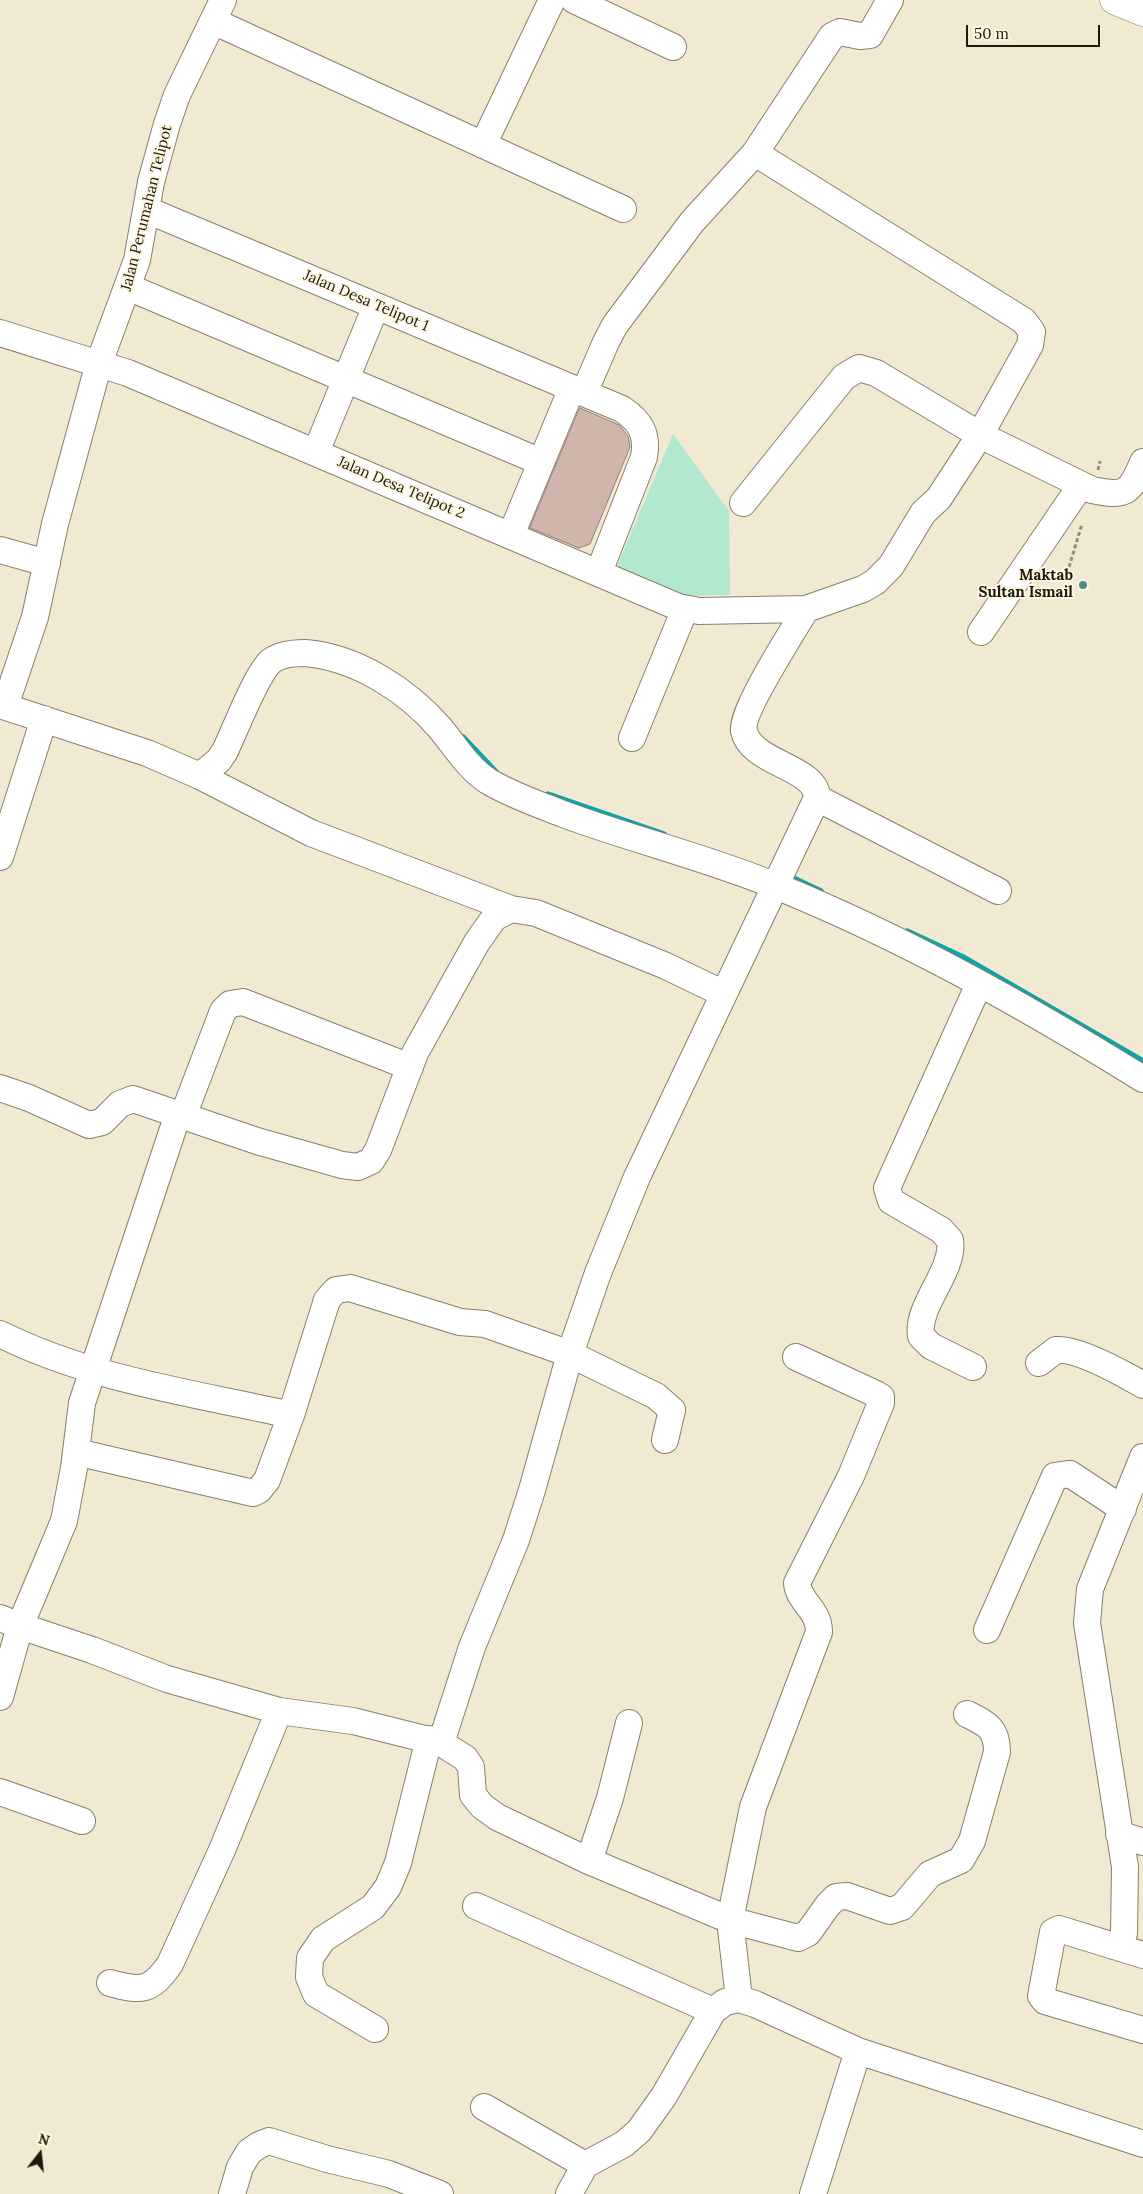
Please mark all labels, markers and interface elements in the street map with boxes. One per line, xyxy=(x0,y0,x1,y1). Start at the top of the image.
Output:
scale bar xyxy=(968,15,1102,47)
text: 50 m xyxy=(974,24,1009,43)
street label: Jalan Perumahan Telipot xyxy=(118,123,176,293)
street label: Jalan Desa Telipot 1 xyxy=(301,267,431,335)
street label: Jalan Desa Telipot 2 xyxy=(335,453,467,523)
place label: Maktab Sultan Ismail xyxy=(979,567,1073,602)
marker: Maktab Sultan Ismail xyxy=(1077,579,1089,591)
north arrow xyxy=(15,2129,65,2179)
text: N xyxy=(36,2129,52,2150)

